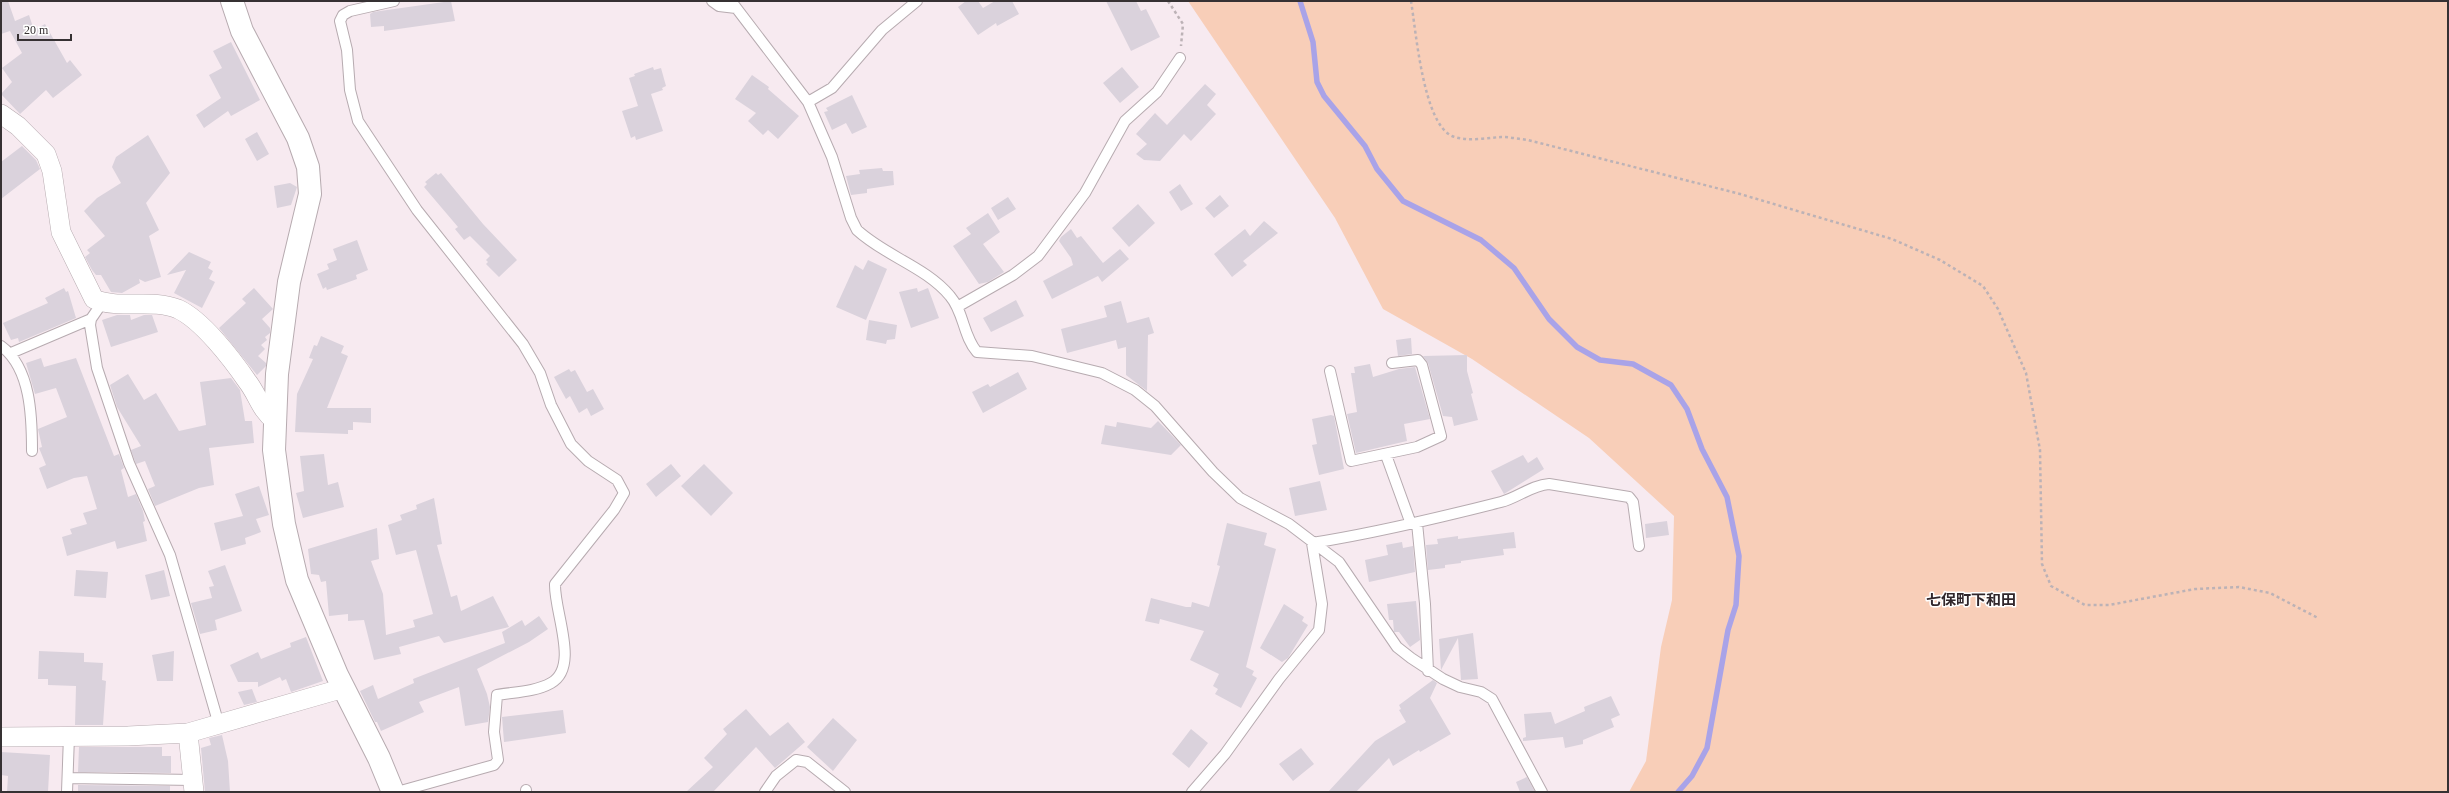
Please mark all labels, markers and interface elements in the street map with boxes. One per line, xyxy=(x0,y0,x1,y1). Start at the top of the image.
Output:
scale bar xyxy=(18,16,71,42)
text: 20 m xyxy=(24,23,49,37)
district label: 七保町下和田 xyxy=(1926,592,2016,608)

